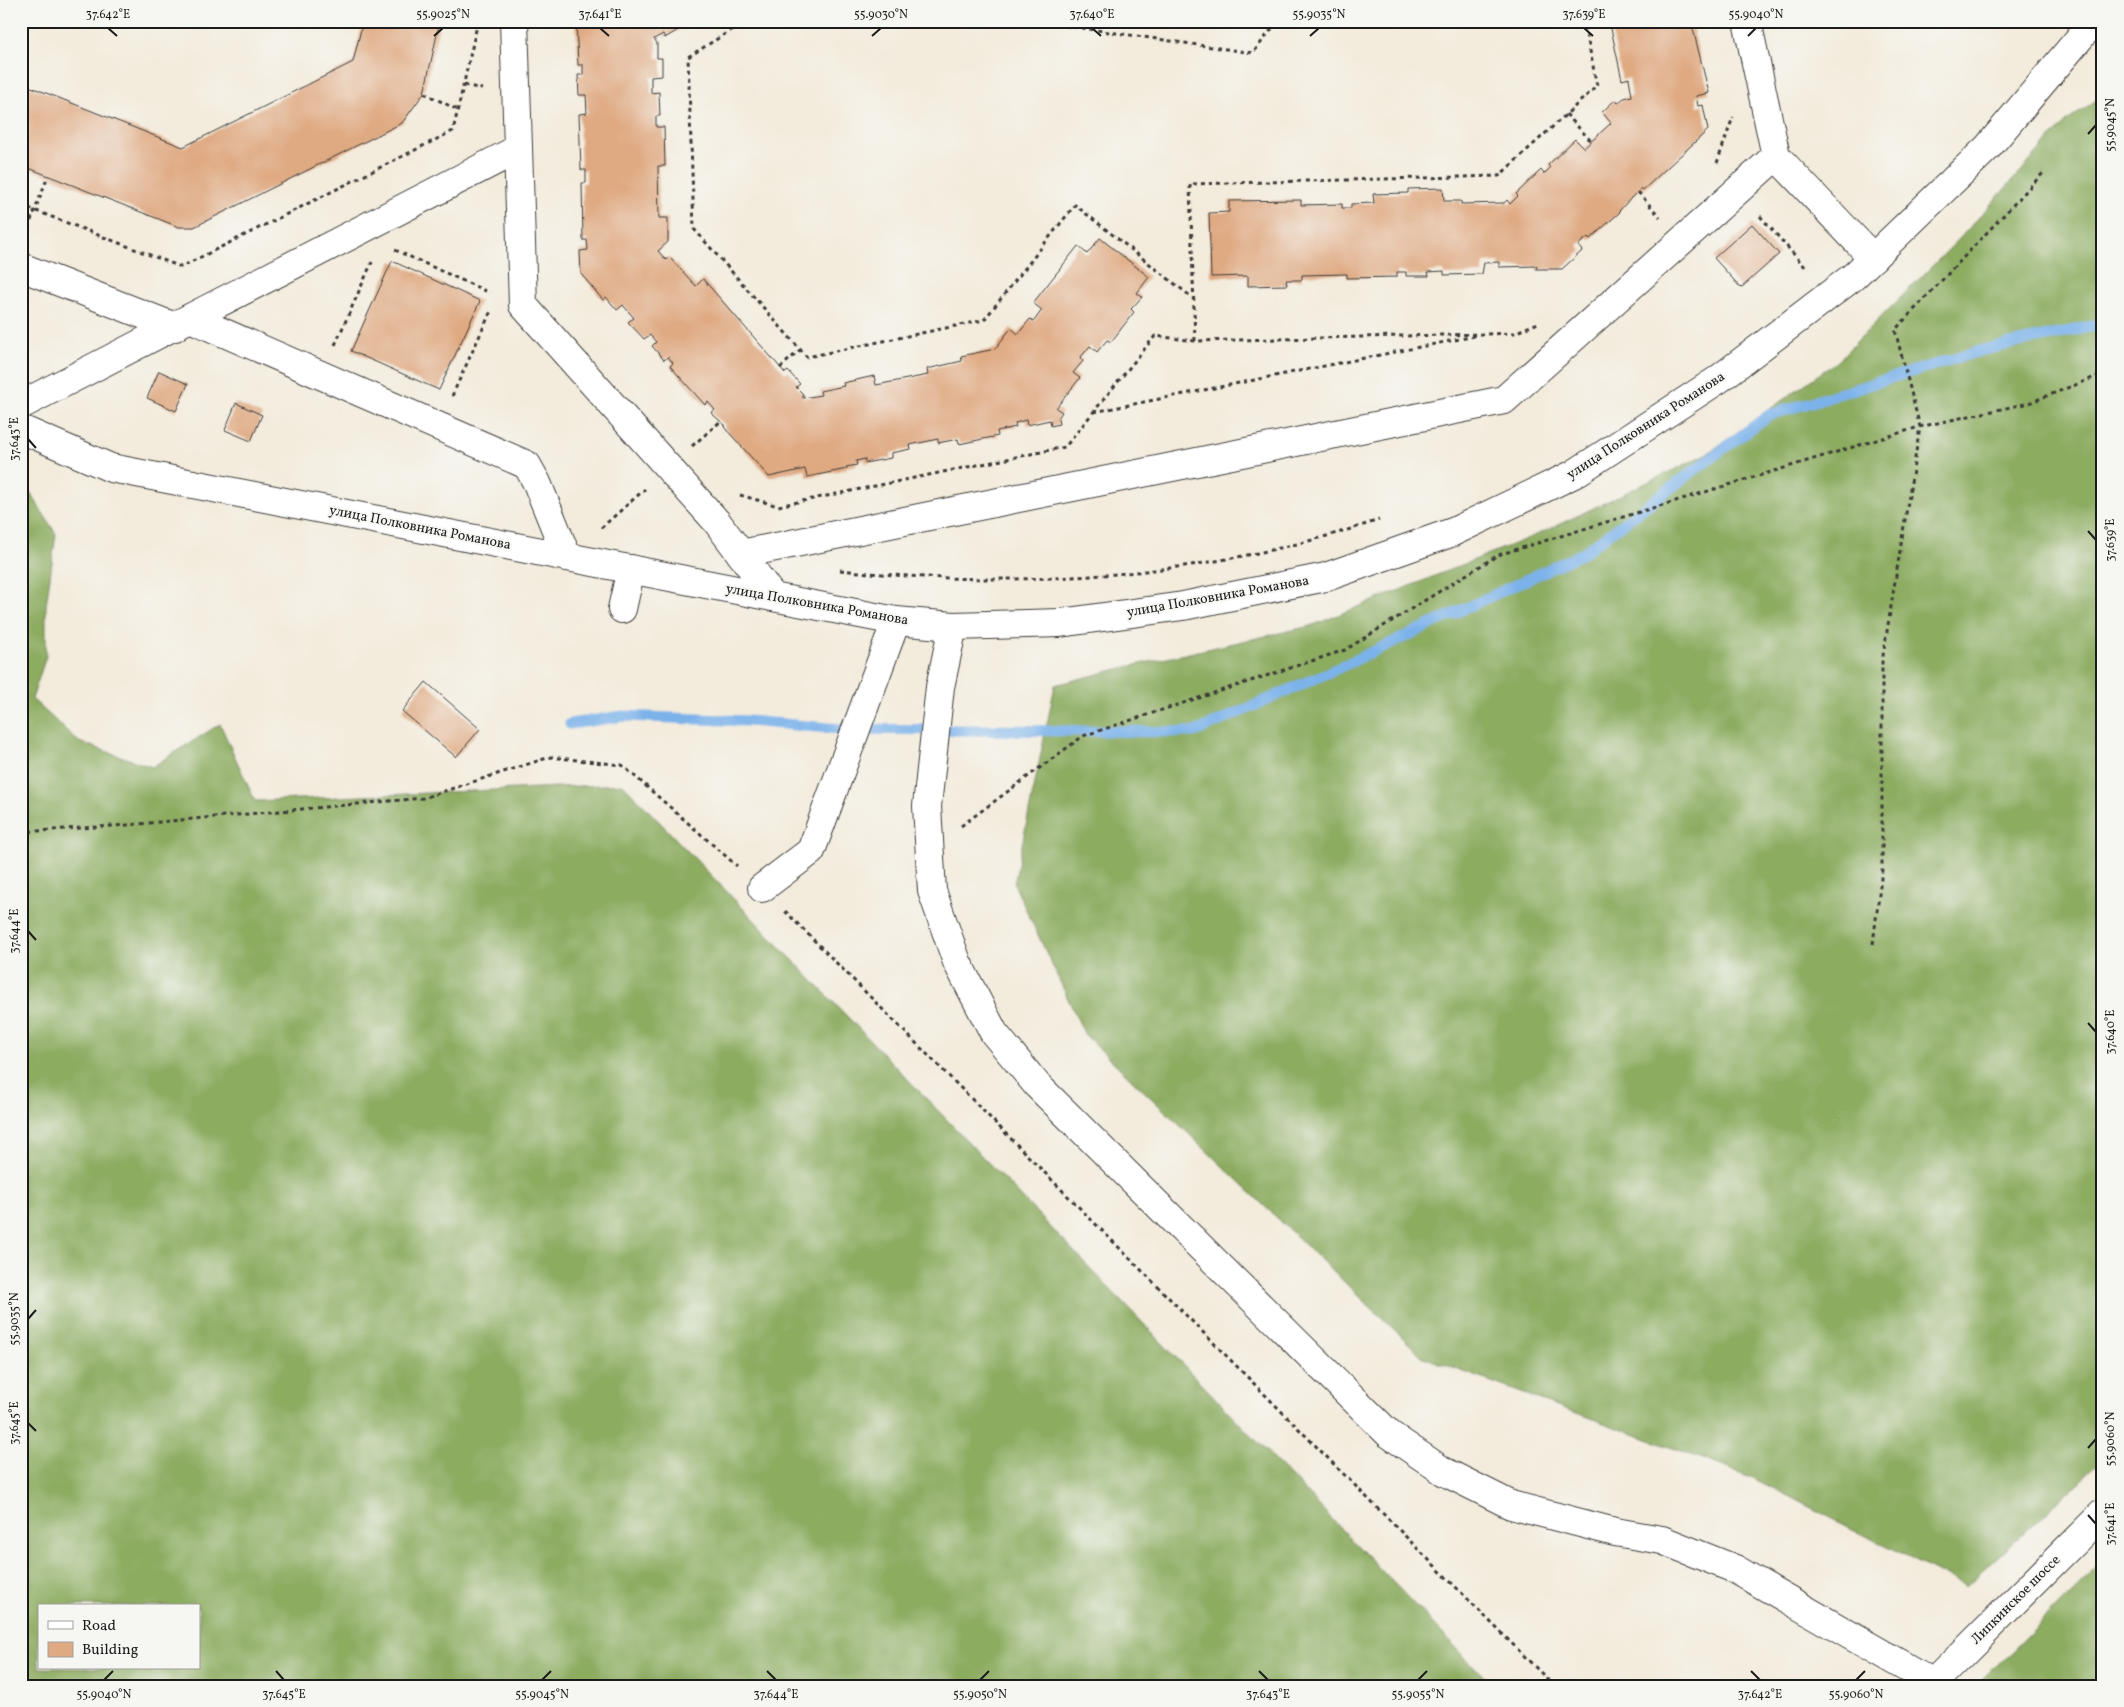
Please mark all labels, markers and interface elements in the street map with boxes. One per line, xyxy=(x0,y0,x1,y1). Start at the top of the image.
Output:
text: 37.642°E xyxy=(86,7,130,23)
text: 55.9025°N xyxy=(416,7,470,23)
text: 37.641°E xyxy=(579,7,621,23)
text: 55.9030°N xyxy=(854,7,908,23)
text: 37.640°E xyxy=(1070,7,1114,23)
text: 55.9035°N xyxy=(1292,7,1346,23)
text: 37.639°E xyxy=(1562,7,1606,23)
text: 55.9040°N xyxy=(1728,7,1784,23)
text: 55.9045°N xyxy=(2103,98,2119,152)
street label: улица Полковника Романова xyxy=(1563,368,1729,484)
text: 37.643°E xyxy=(7,417,23,461)
street label: улица Полковника Романова xyxy=(327,501,513,555)
text: 37.639°E xyxy=(2103,518,2119,562)
street label: улица Полковника Романова xyxy=(1125,572,1311,622)
street label: улица Полковника Романова xyxy=(724,580,910,630)
text: 37.644°E xyxy=(7,909,23,954)
text: 37.640°E xyxy=(2103,1010,2119,1054)
text: 55.9035°N xyxy=(7,1292,23,1346)
text: 37.645°E xyxy=(7,1401,23,1445)
text: 55.9060°N xyxy=(2103,1412,2119,1466)
text: 37.641°E xyxy=(2103,1503,2119,1545)
street label: Липкинское шоссе xyxy=(1967,1551,2065,1649)
legend xyxy=(38,1604,200,1670)
text: Road xyxy=(82,1616,116,1637)
text: Building xyxy=(82,1640,139,1661)
text: 55.9040°N xyxy=(76,1687,132,1703)
text: 37.645°E xyxy=(262,1687,306,1703)
text: 55.9045°N xyxy=(515,1687,569,1703)
text: 37.644°E xyxy=(754,1687,799,1703)
text: 55.9050°N xyxy=(953,1687,1007,1703)
text: 37.643°E xyxy=(1246,1687,1290,1703)
text: 55.9055°N xyxy=(1392,1687,1445,1703)
text: 37.642°E xyxy=(1738,1687,1782,1703)
text: 55.9060°N xyxy=(1829,1687,1883,1703)

